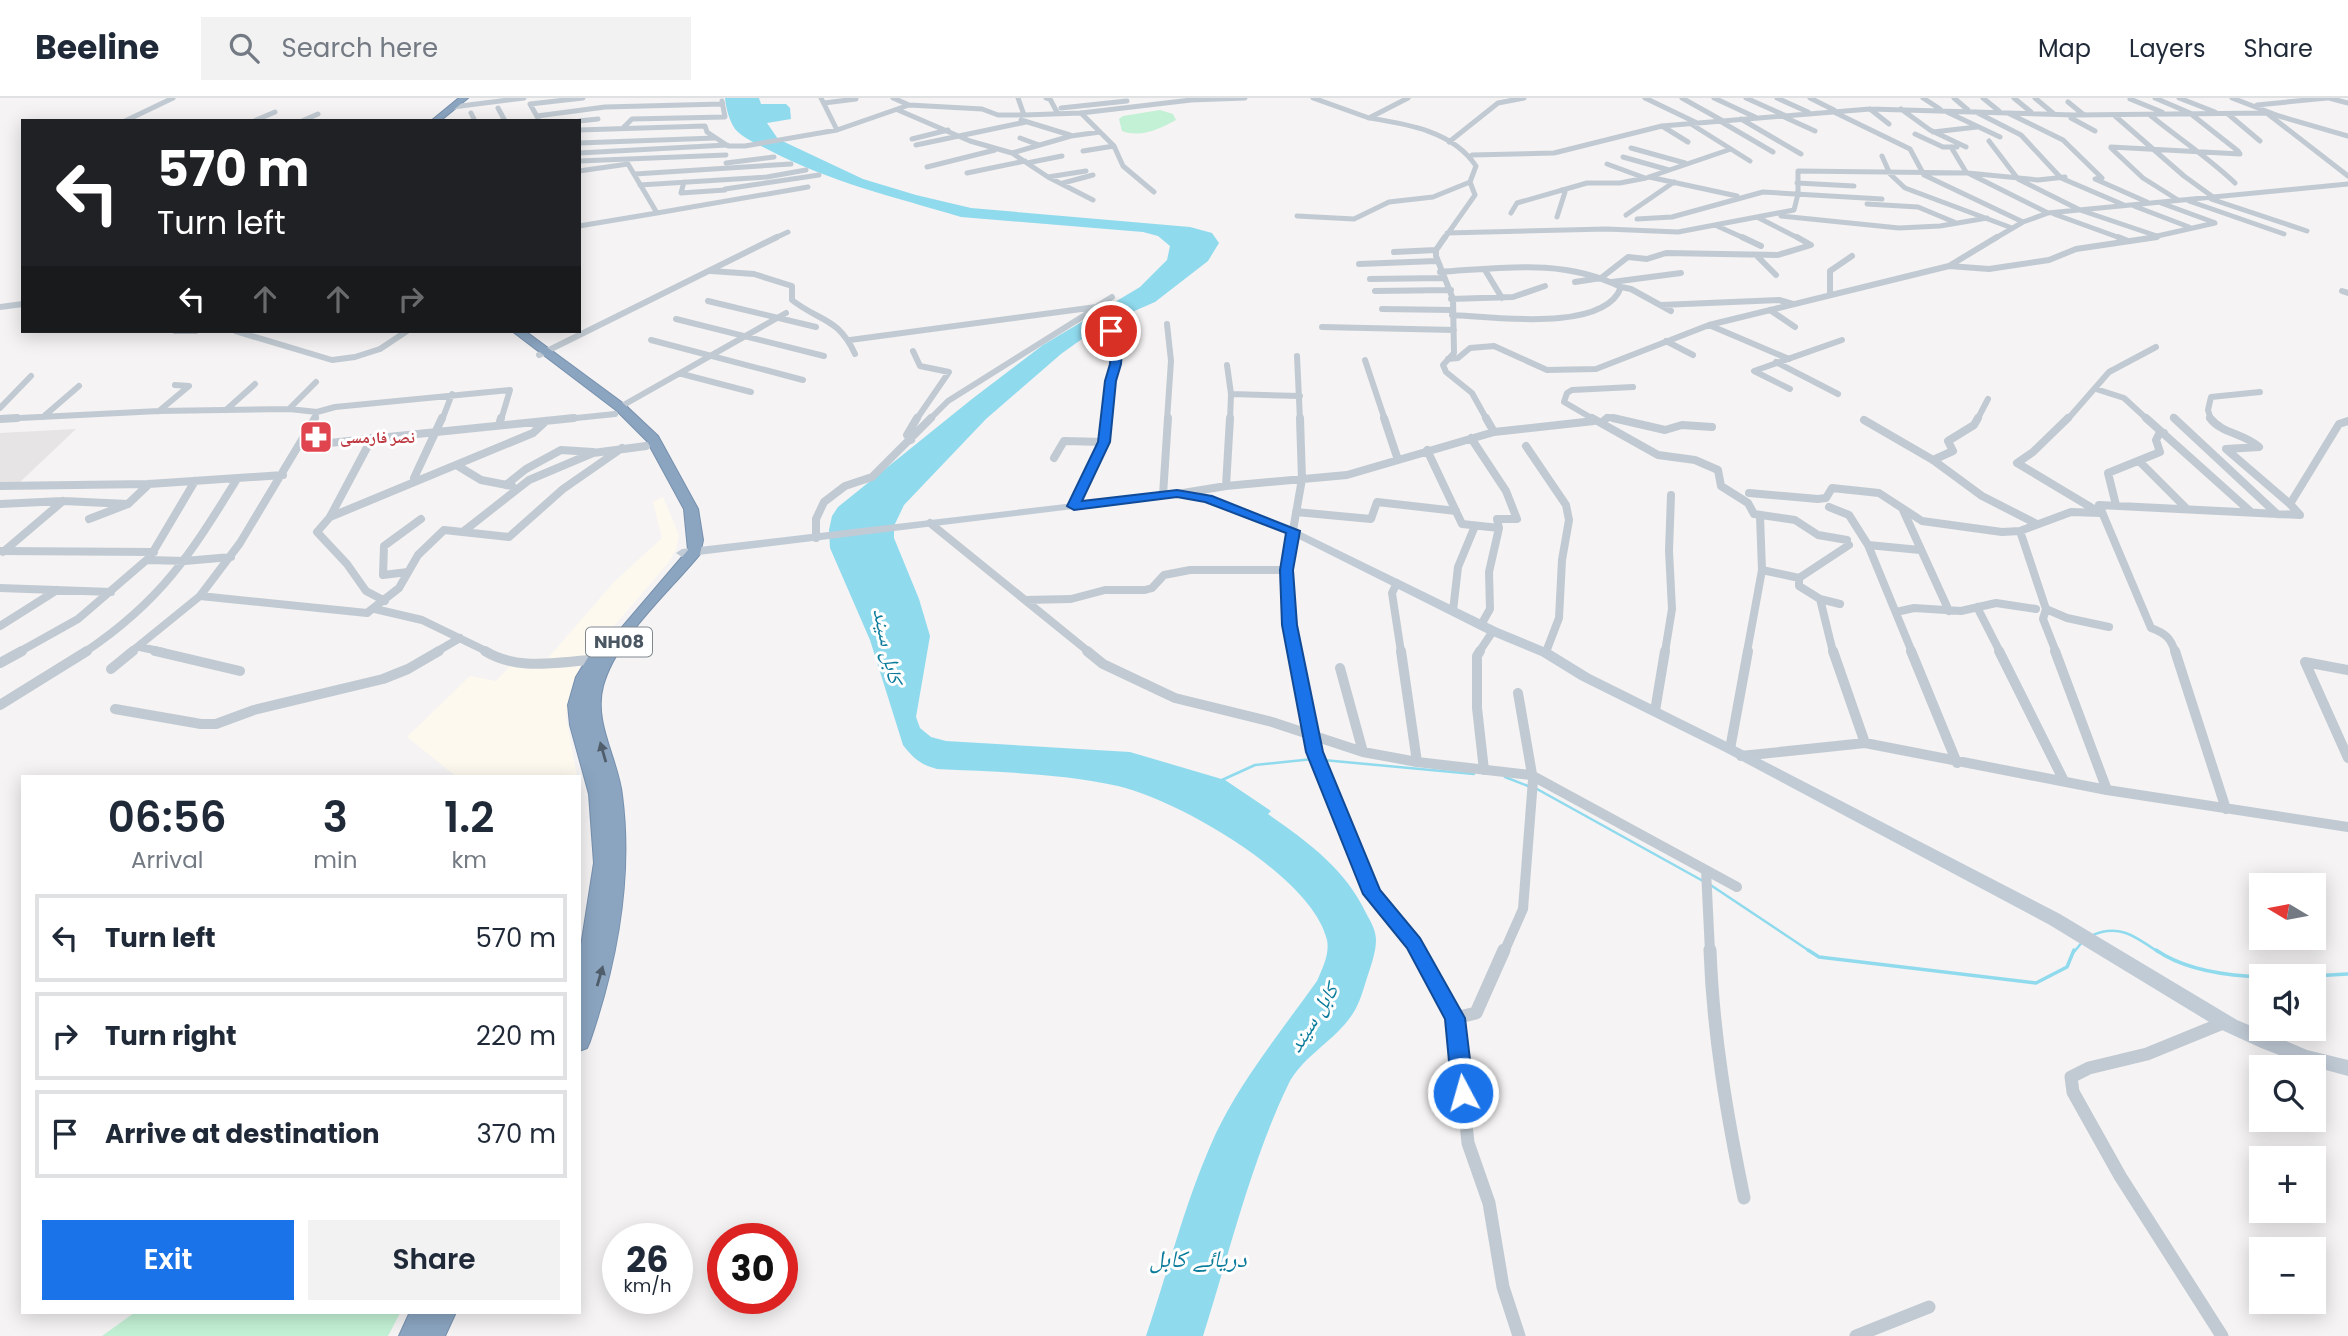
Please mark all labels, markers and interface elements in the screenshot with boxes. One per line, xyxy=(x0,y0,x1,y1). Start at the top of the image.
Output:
search box xyxy=(201,17,691,80)
text: Beeline xyxy=(35,24,159,71)
icon: search xyxy=(225,29,263,67)
text: Search here xyxy=(281,30,438,66)
text: Map xyxy=(2038,32,2091,65)
text: Layers xyxy=(2129,32,2205,65)
text: Share xyxy=(2243,32,2313,65)
text: 570 m xyxy=(157,135,309,203)
icon: left xyxy=(42,147,133,238)
text: Turn left xyxy=(157,200,286,245)
icon: left xyxy=(173,280,211,318)
icon: ahead xyxy=(246,280,284,318)
icon: ahead xyxy=(319,280,357,318)
icon: right xyxy=(392,280,430,318)
pin xyxy=(1081,301,1141,361)
icon: arrive xyxy=(1092,312,1130,350)
pharmacy icon: نصر فارمسی xyxy=(297,418,335,456)
place label: نصر فارمسی xyxy=(340,426,415,449)
water label: کابل سيند xyxy=(866,606,911,689)
road number: NH08 xyxy=(586,628,652,656)
one-way arrow xyxy=(597,741,607,762)
text: 06:56 xyxy=(108,788,227,847)
text: 3 xyxy=(323,788,348,847)
text: 1.2 xyxy=(444,788,494,847)
text: Arrival xyxy=(131,844,203,876)
text: min xyxy=(313,844,357,876)
text: km xyxy=(451,844,487,876)
north arrow xyxy=(2249,873,2326,950)
map controls xyxy=(2249,873,2326,1314)
icon: left xyxy=(46,919,84,957)
text: Turn left xyxy=(105,920,216,956)
text: 570 m xyxy=(475,920,556,956)
button: sound xyxy=(2249,964,2326,1041)
one-way arrow xyxy=(596,965,606,986)
water label: کابل سيند xyxy=(1280,975,1347,1058)
icon: right xyxy=(46,1017,84,1055)
text: Turn right xyxy=(105,1018,237,1054)
text: 220 m xyxy=(476,1018,556,1054)
button: search xyxy=(2249,1055,2326,1132)
position arrow xyxy=(1426,1056,1500,1130)
icon: arrive xyxy=(46,1115,84,1153)
text: Arrive at destination xyxy=(105,1116,380,1152)
text: 370 m xyxy=(476,1116,556,1152)
button: + xyxy=(2249,1146,2326,1223)
button: Exit xyxy=(42,1220,294,1300)
button: Share xyxy=(308,1220,560,1300)
speed limit sign: 30 xyxy=(707,1223,798,1314)
text: 26 xyxy=(626,1235,669,1284)
button: − xyxy=(2249,1237,2326,1314)
water label: دریائے کابل xyxy=(1149,1242,1247,1275)
text: km/h xyxy=(624,1273,671,1298)

